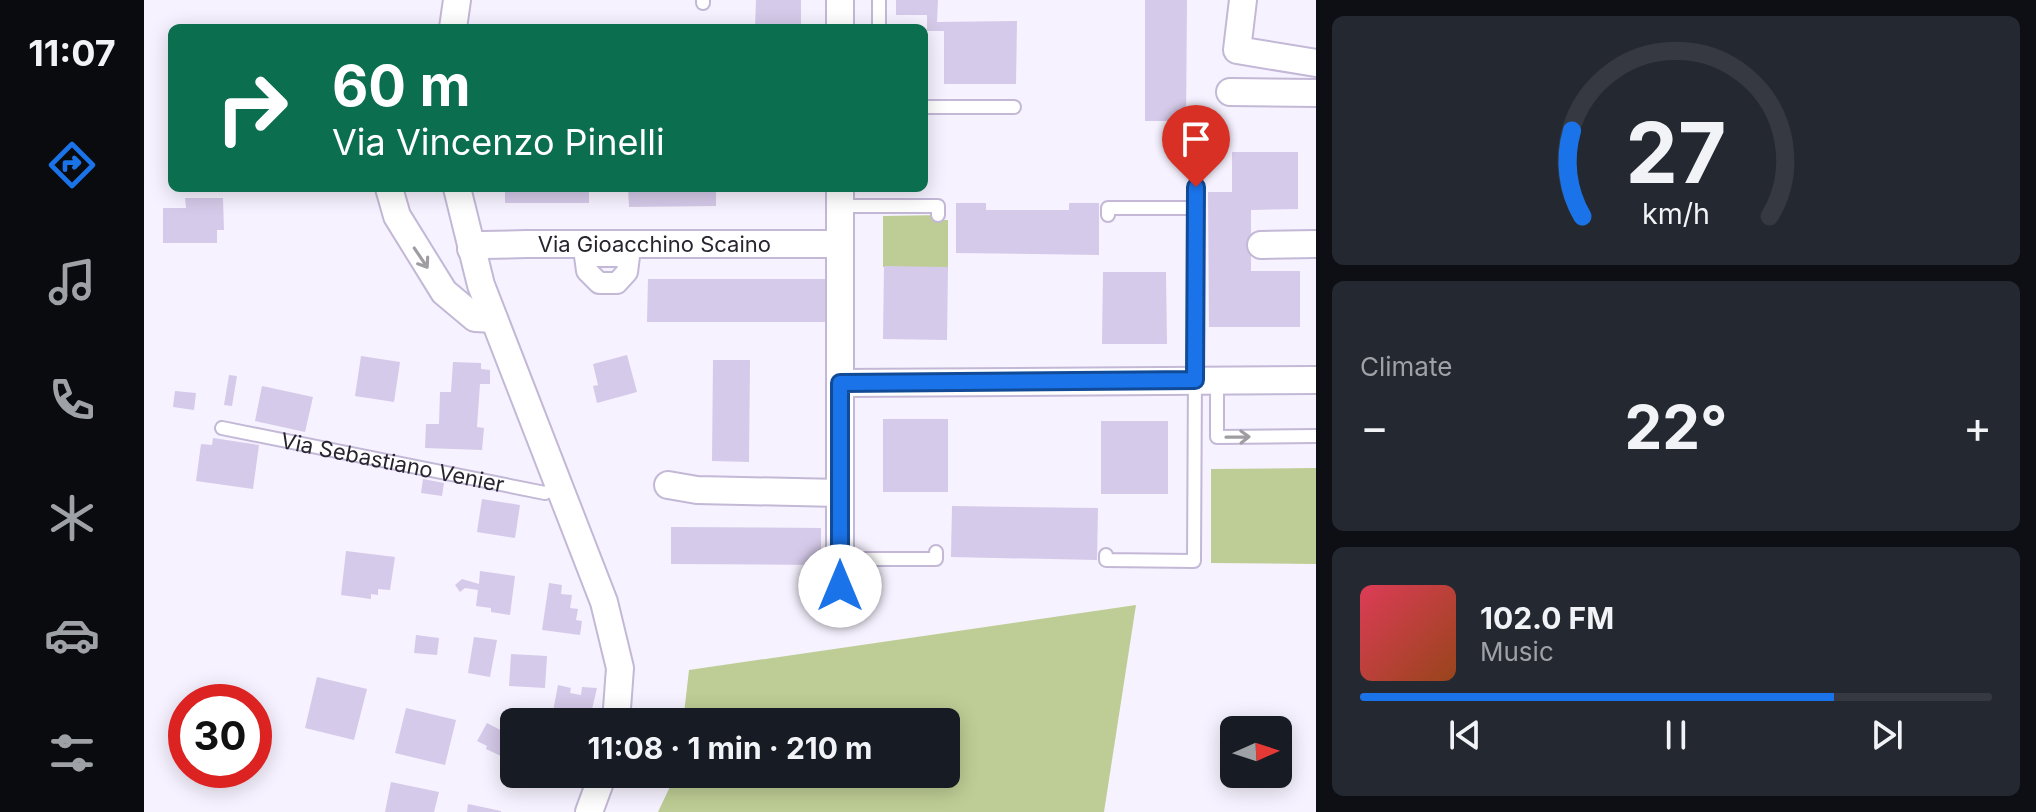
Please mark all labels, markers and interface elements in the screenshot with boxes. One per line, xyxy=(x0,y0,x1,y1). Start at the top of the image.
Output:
text: 11:07 xyxy=(28,31,116,75)
text: 60 m xyxy=(332,52,471,120)
icon: right xyxy=(200,56,304,160)
text: 27 xyxy=(1626,101,1726,202)
pin xyxy=(1162,105,1230,187)
icon: arrive xyxy=(1174,117,1218,161)
text: Via Vincenzo Pinelli xyxy=(332,120,665,164)
icon: directions xyxy=(44,137,100,193)
text: km/h xyxy=(1642,196,1710,231)
street label: Via Gioacchino Scaino xyxy=(538,231,771,257)
one-way arrow xyxy=(413,247,430,269)
icon: music xyxy=(44,254,100,310)
text: Climate xyxy=(1360,351,1452,382)
icon: phone xyxy=(44,372,100,428)
text: 22° xyxy=(1624,391,1728,463)
text: − xyxy=(1360,400,1389,454)
text: + xyxy=(1963,400,1992,454)
street label: Via Sebastiano Venier xyxy=(279,427,507,497)
one-way arrow xyxy=(1224,429,1251,444)
icon: climate xyxy=(44,490,100,546)
position arrow xyxy=(798,544,882,628)
text: 102.0 FM xyxy=(1480,600,1614,636)
icon: car xyxy=(44,607,100,663)
text: Music xyxy=(1480,636,1554,667)
speed limit sign: 30 xyxy=(168,684,272,788)
icon: previous xyxy=(1443,713,1487,757)
icon: pause xyxy=(1654,713,1698,757)
icon: next xyxy=(1865,713,1909,757)
north arrow xyxy=(1220,716,1292,788)
map controls xyxy=(1220,716,1292,788)
icon: filters xyxy=(44,725,100,781)
text: 11:08 · 1 min · 210 m xyxy=(588,730,872,766)

